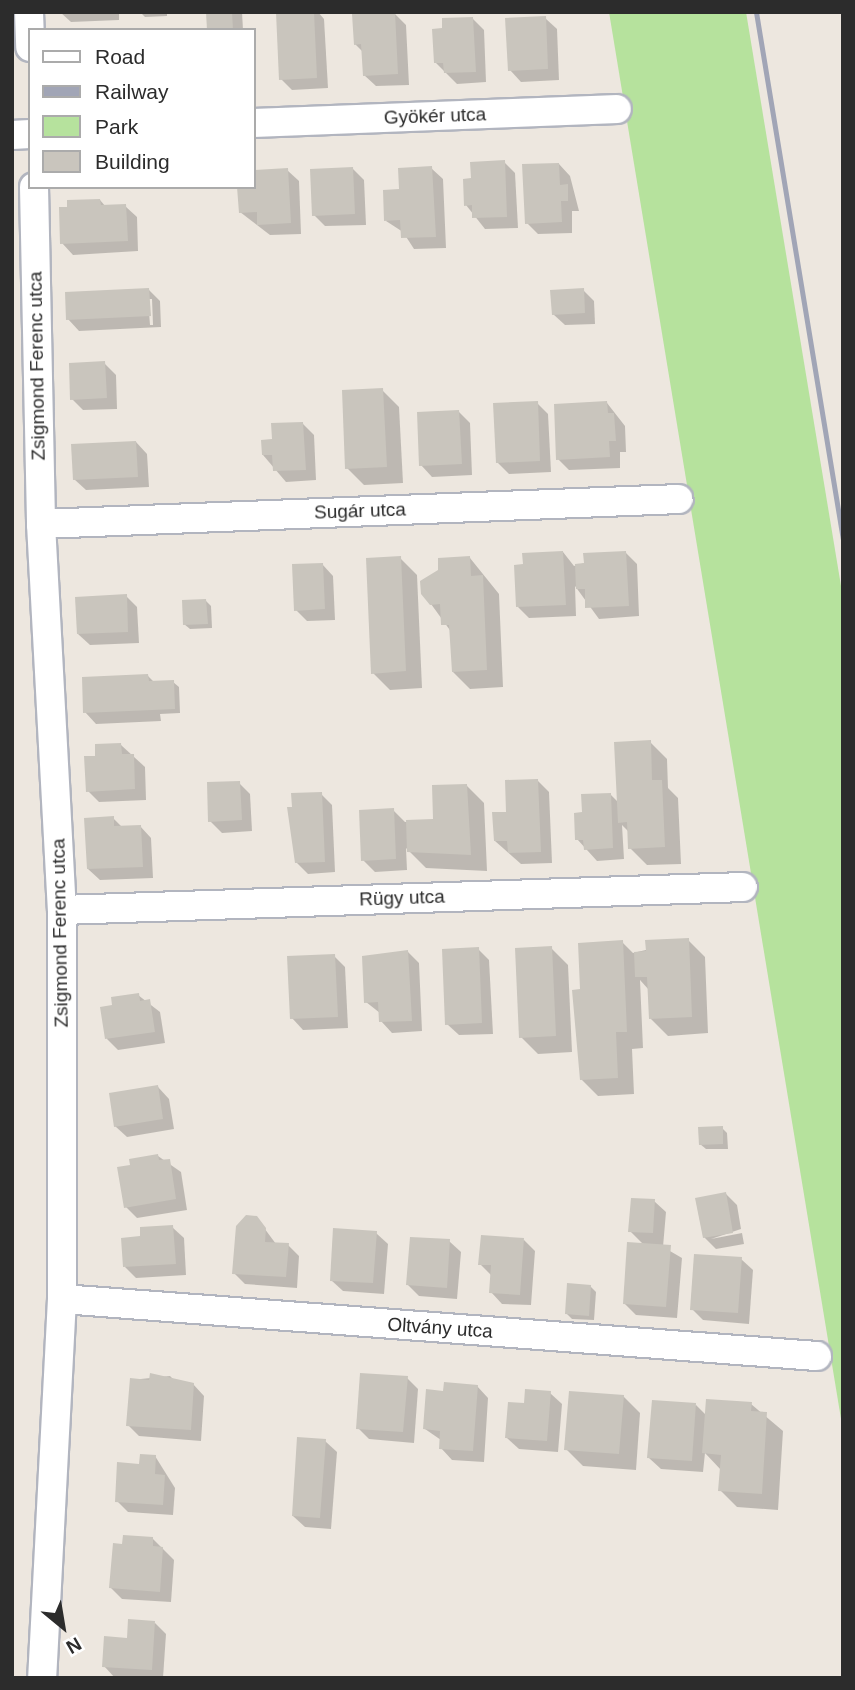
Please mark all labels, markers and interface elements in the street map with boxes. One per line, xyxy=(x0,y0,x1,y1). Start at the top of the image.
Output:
legend xyxy=(28,28,256,189)
text: Road xyxy=(95,45,145,68)
text: Railway xyxy=(95,80,169,103)
street label: Gyökér utca xyxy=(383,103,487,129)
text: Park xyxy=(95,115,138,138)
text: Building xyxy=(95,150,170,173)
street label: Zsigmond Ferenc utca xyxy=(24,271,50,461)
street label: Sugár utca xyxy=(314,498,406,524)
street label: Zsigmond Ferenc utca xyxy=(47,838,73,1028)
street label: Rügy utca xyxy=(359,885,445,911)
street label: Oltvány utca xyxy=(387,1313,493,1343)
north arrow xyxy=(28,1592,98,1662)
text: N xyxy=(63,1633,85,1658)

